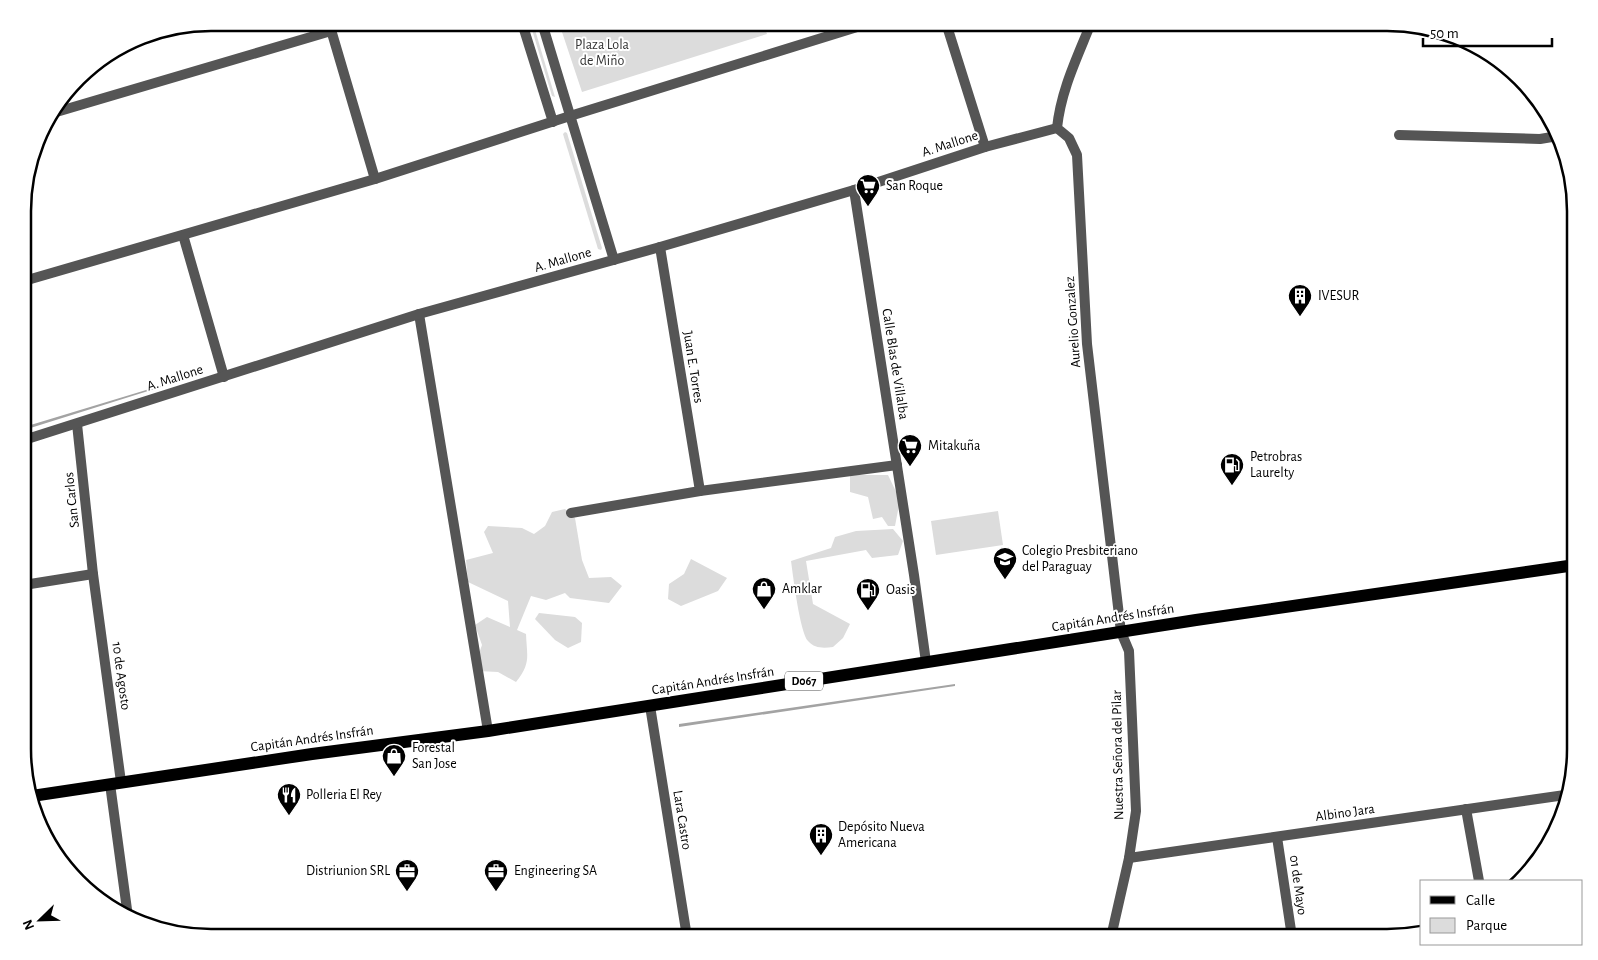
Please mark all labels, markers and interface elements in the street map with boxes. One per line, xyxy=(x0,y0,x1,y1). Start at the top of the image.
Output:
scale bar xyxy=(1423,15,1552,47)
text: 50 m xyxy=(1430,26,1459,41)
park label: Plaza Lola de Miño xyxy=(575,38,630,68)
street label: A. Mallone xyxy=(920,128,980,160)
supermarket icon: San Roque xyxy=(855,173,881,207)
place label: San Roque xyxy=(886,179,943,193)
street label: A. Mallone xyxy=(533,245,593,275)
street label: Aurelio Gonzalez xyxy=(1063,276,1083,368)
building icon: IVESUR xyxy=(1287,283,1313,317)
place label: IVESUR xyxy=(1318,289,1360,303)
street label: Calle Blas de Villalba xyxy=(879,308,911,421)
street label: Juan E. Torres xyxy=(680,330,706,404)
street label: A. Mallone xyxy=(145,362,205,394)
supermarket icon: Mitakuña xyxy=(897,433,923,467)
place label: Mitakuña xyxy=(928,439,981,453)
place label: Petrobras Laurelty xyxy=(1250,450,1302,480)
fuel station icon: Petrobras Laurelty xyxy=(1219,452,1245,486)
street label: San Carlos xyxy=(62,471,82,529)
place label: Colegio Presbiteriano del Paraguay xyxy=(1022,544,1138,574)
school or university icon: Colegio Presbiteriano del Paraguay xyxy=(992,546,1018,580)
shop icon: Amklar xyxy=(751,576,777,610)
fuel station icon: Oasis xyxy=(855,577,881,611)
place label: Amklar xyxy=(782,582,822,596)
place label: Oasis xyxy=(886,583,915,597)
street label: Capitán Andrés Insfrán xyxy=(1051,601,1175,635)
street label: 10 de Agosto xyxy=(109,641,133,711)
street label: Capitán Andrés Insfrán xyxy=(651,664,775,698)
road number: D067 xyxy=(785,671,823,690)
street label: Nuestra Señora del Pilar xyxy=(1110,689,1126,820)
street label: Capitán Andrés Insfrán xyxy=(250,723,374,755)
place label: Forestal San Jose xyxy=(412,741,457,771)
shop icon: Forestal San Jose xyxy=(381,743,407,777)
restaurant icon: Polleria El Rey xyxy=(276,782,302,816)
place label: Polleria El Rey xyxy=(306,788,382,802)
street label: Lara Castro xyxy=(670,789,694,851)
street label: Albino Jara xyxy=(1314,802,1376,824)
place label: Depósito Nueva Americana xyxy=(838,820,925,850)
building icon: Depósito Nueva Americana xyxy=(808,822,834,856)
street label: 01 de Mayo xyxy=(1287,854,1309,916)
office icon: Distriunion SRL xyxy=(394,858,420,892)
office icon: Engineering SA xyxy=(483,858,509,892)
place label: Distriunion SRL xyxy=(306,864,390,878)
place label: Engineering SA xyxy=(514,864,597,878)
legend xyxy=(1420,880,1583,945)
text: Calle xyxy=(1466,893,1495,908)
north arrow xyxy=(15,895,65,945)
text: N xyxy=(21,917,37,932)
text: Parque xyxy=(1466,918,1507,933)

